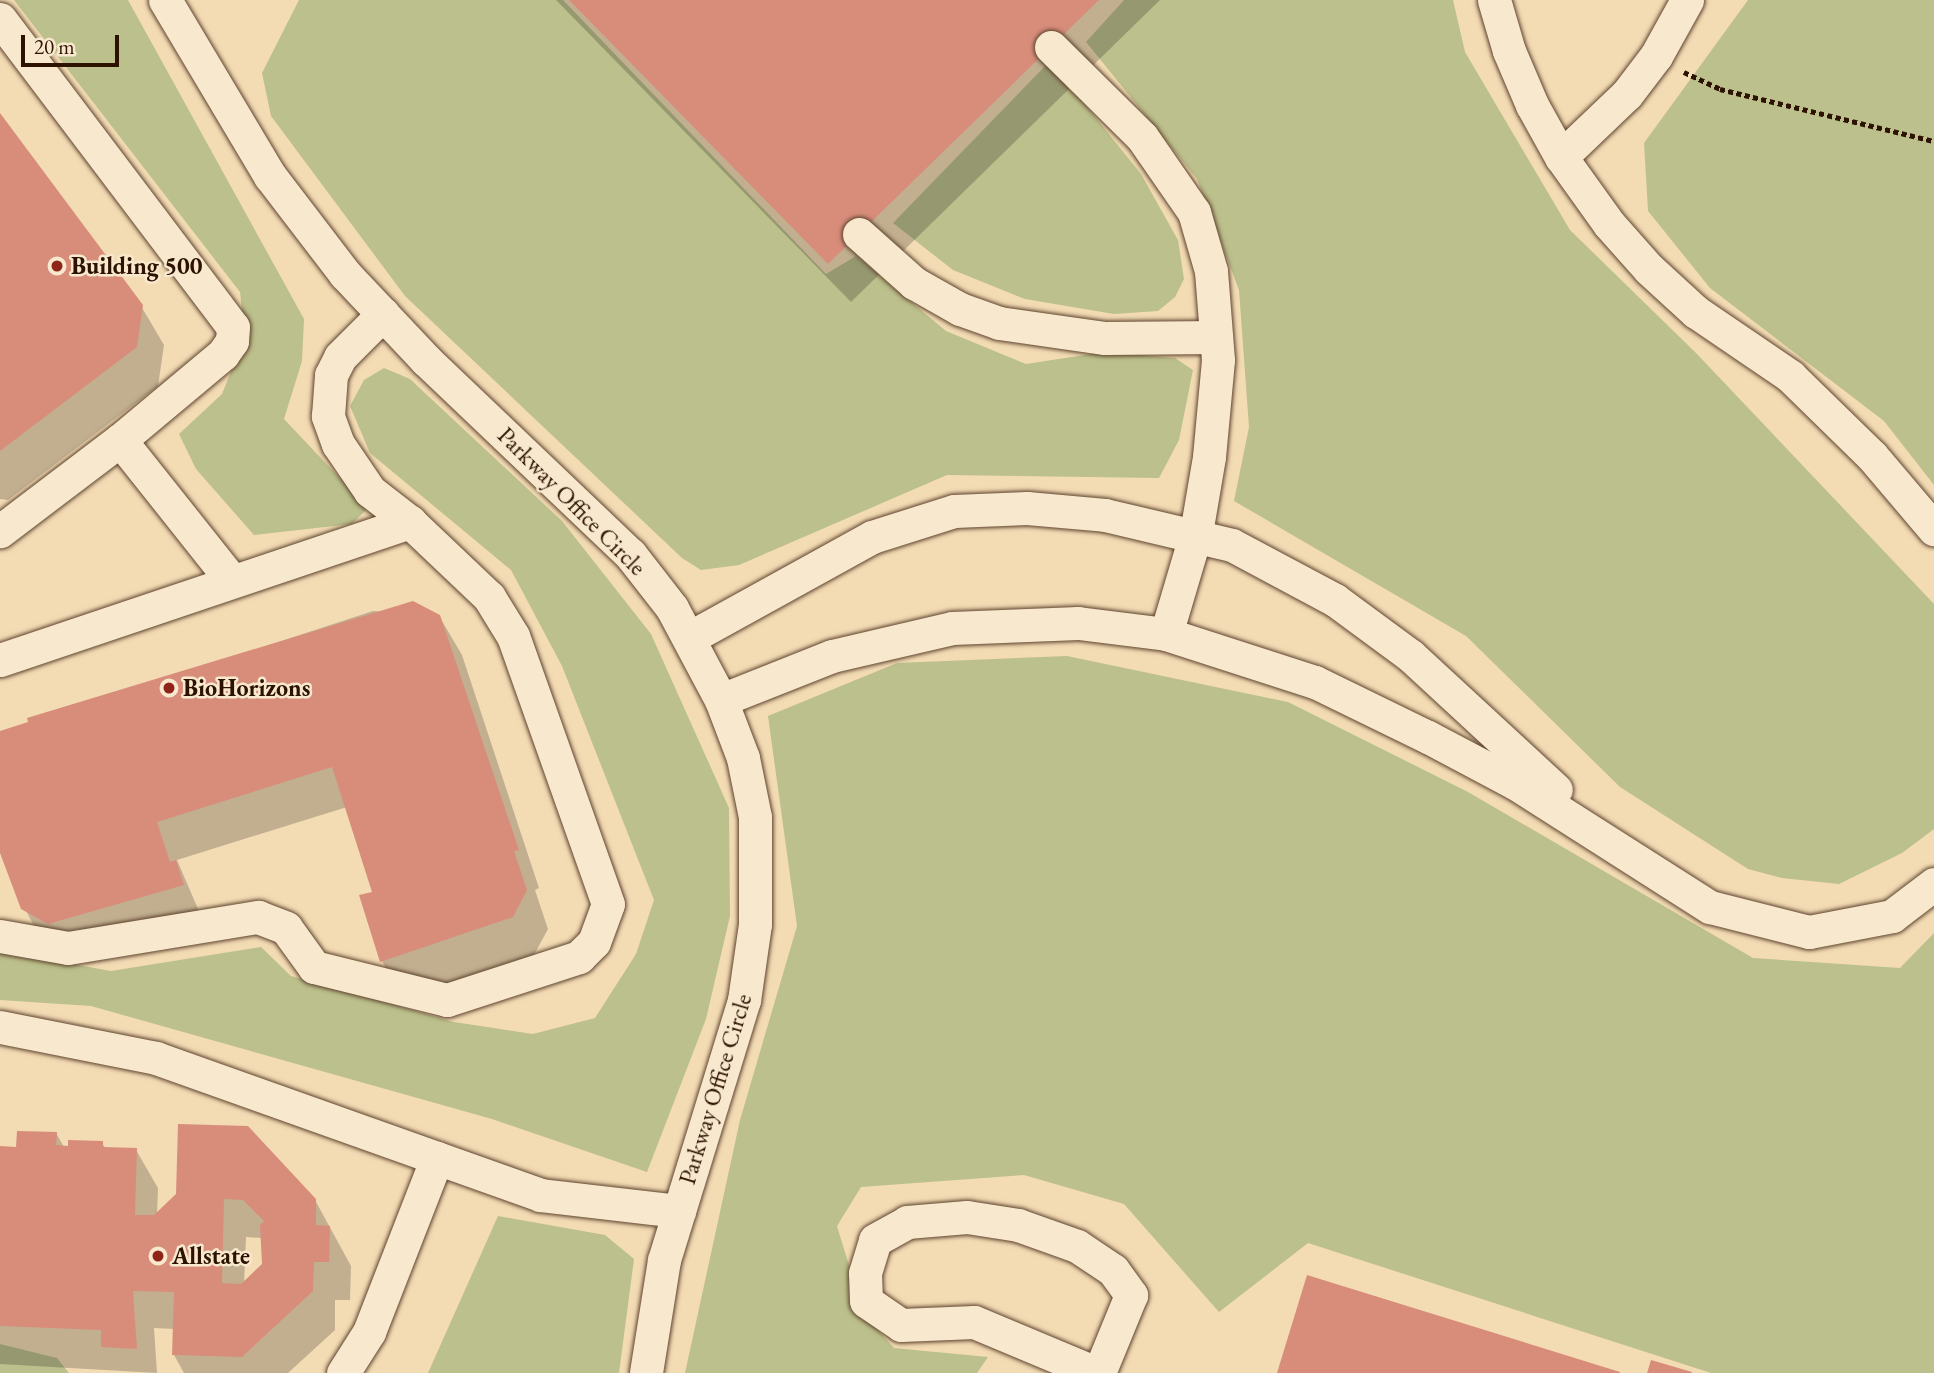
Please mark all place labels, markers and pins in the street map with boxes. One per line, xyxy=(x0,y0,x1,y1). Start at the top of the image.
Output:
place label: Building 500 xyxy=(71,252,202,280)
marker: Building 500 xyxy=(49,258,65,274)
place label: BioHorizons xyxy=(183,674,310,702)
marker: BioHorizons xyxy=(161,680,177,696)
place label: Allstate xyxy=(172,1242,250,1270)
marker: Allstate xyxy=(150,1248,166,1264)

